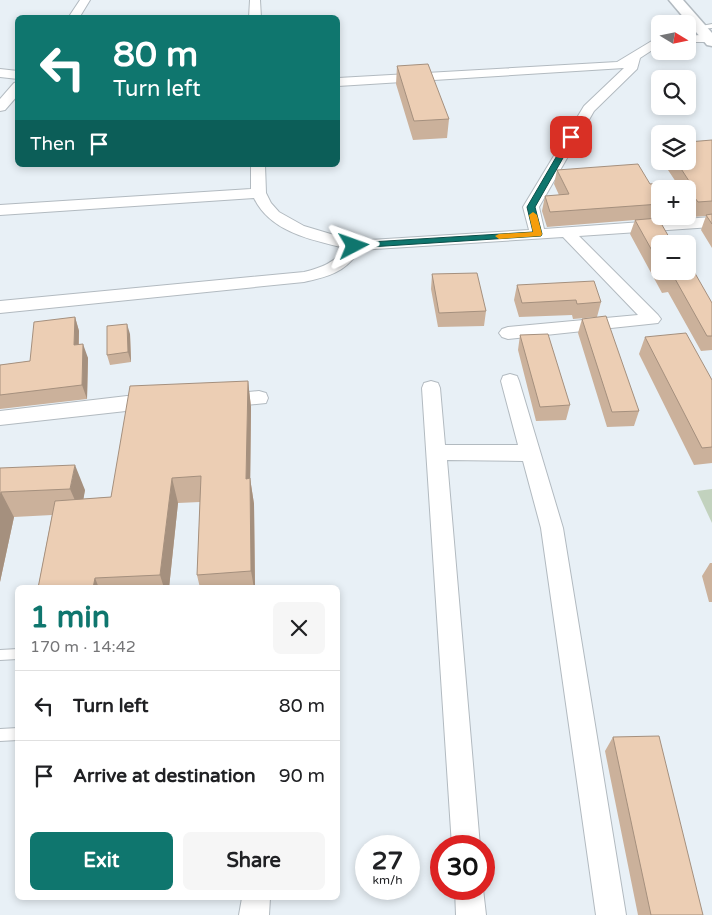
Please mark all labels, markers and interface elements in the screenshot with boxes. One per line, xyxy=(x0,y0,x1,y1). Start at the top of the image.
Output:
north arrow xyxy=(651,15,696,60)
map controls xyxy=(651,15,696,280)
text: 80 m xyxy=(113,34,198,76)
icon: left xyxy=(30,35,95,100)
button: search xyxy=(651,70,696,115)
text: Turn left xyxy=(113,76,201,102)
pin xyxy=(550,116,592,158)
icon: arrive xyxy=(557,123,585,151)
button: layers xyxy=(651,125,696,170)
icon: arrive xyxy=(85,130,113,158)
text: Then xyxy=(30,133,75,155)
button: + xyxy=(651,180,696,225)
position arrow xyxy=(327,219,379,271)
button: − xyxy=(651,235,696,280)
text: 1 min xyxy=(30,599,110,636)
button: close xyxy=(273,602,325,654)
text: 170 m · 14:42 xyxy=(30,637,136,657)
icon: left xyxy=(30,692,58,720)
text: Turn left xyxy=(73,695,149,717)
text: 80 m xyxy=(279,695,325,717)
icon: arrive xyxy=(30,762,58,790)
text: Arrive at destination xyxy=(73,765,256,787)
text: 90 m xyxy=(279,765,325,787)
button: Exit xyxy=(30,832,173,890)
button: Share xyxy=(183,832,325,890)
speed limit sign: 30 xyxy=(430,835,495,900)
text: 27 xyxy=(372,846,403,876)
text: km/h xyxy=(372,873,403,887)

